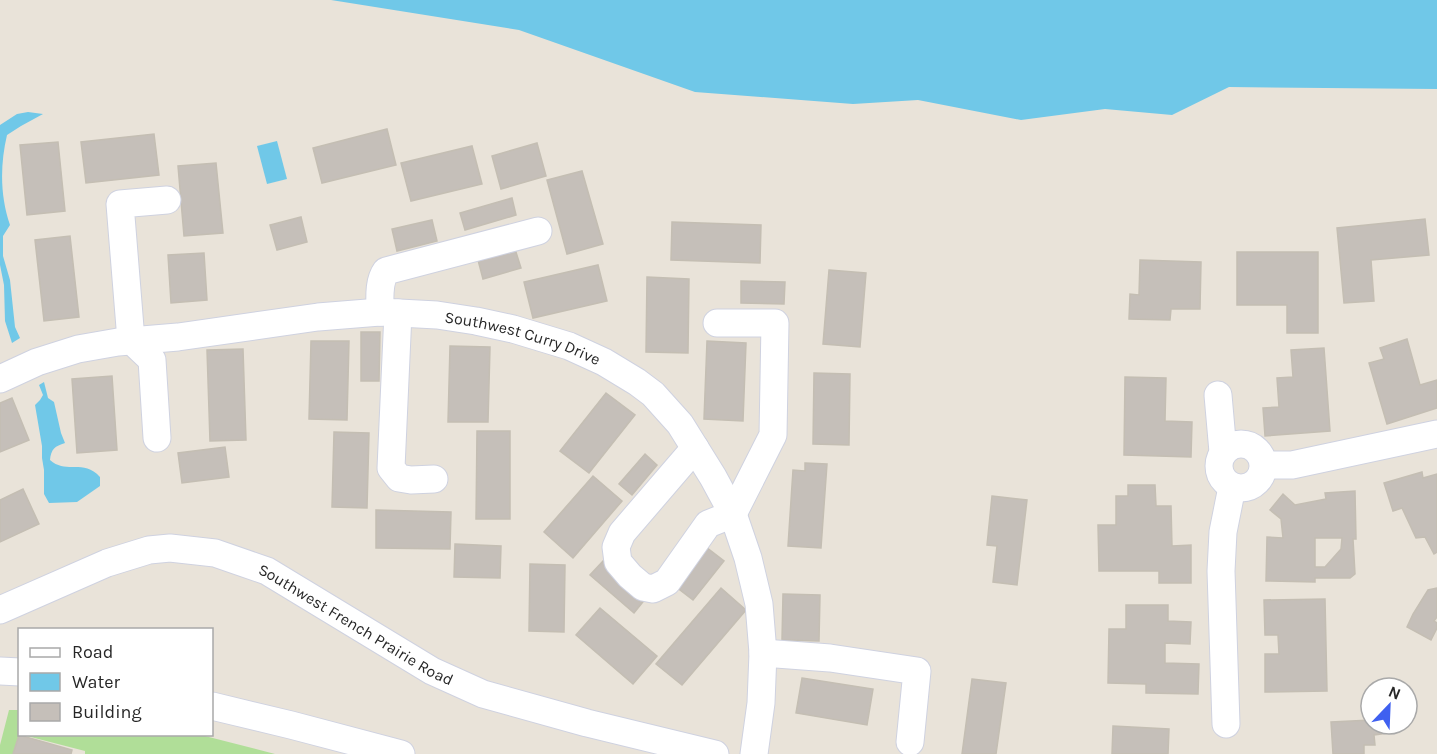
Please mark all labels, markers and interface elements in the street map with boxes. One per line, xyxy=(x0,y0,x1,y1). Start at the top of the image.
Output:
street label: Southwest Curry Drive xyxy=(443,307,604,369)
street label: Southwest French Prairie Road xyxy=(256,559,456,689)
legend xyxy=(18,628,213,736)
text: Road xyxy=(72,641,113,663)
text: Water xyxy=(72,671,120,693)
north arrow xyxy=(1359,676,1419,736)
text: N xyxy=(1386,682,1404,704)
text: Building xyxy=(72,701,142,723)

